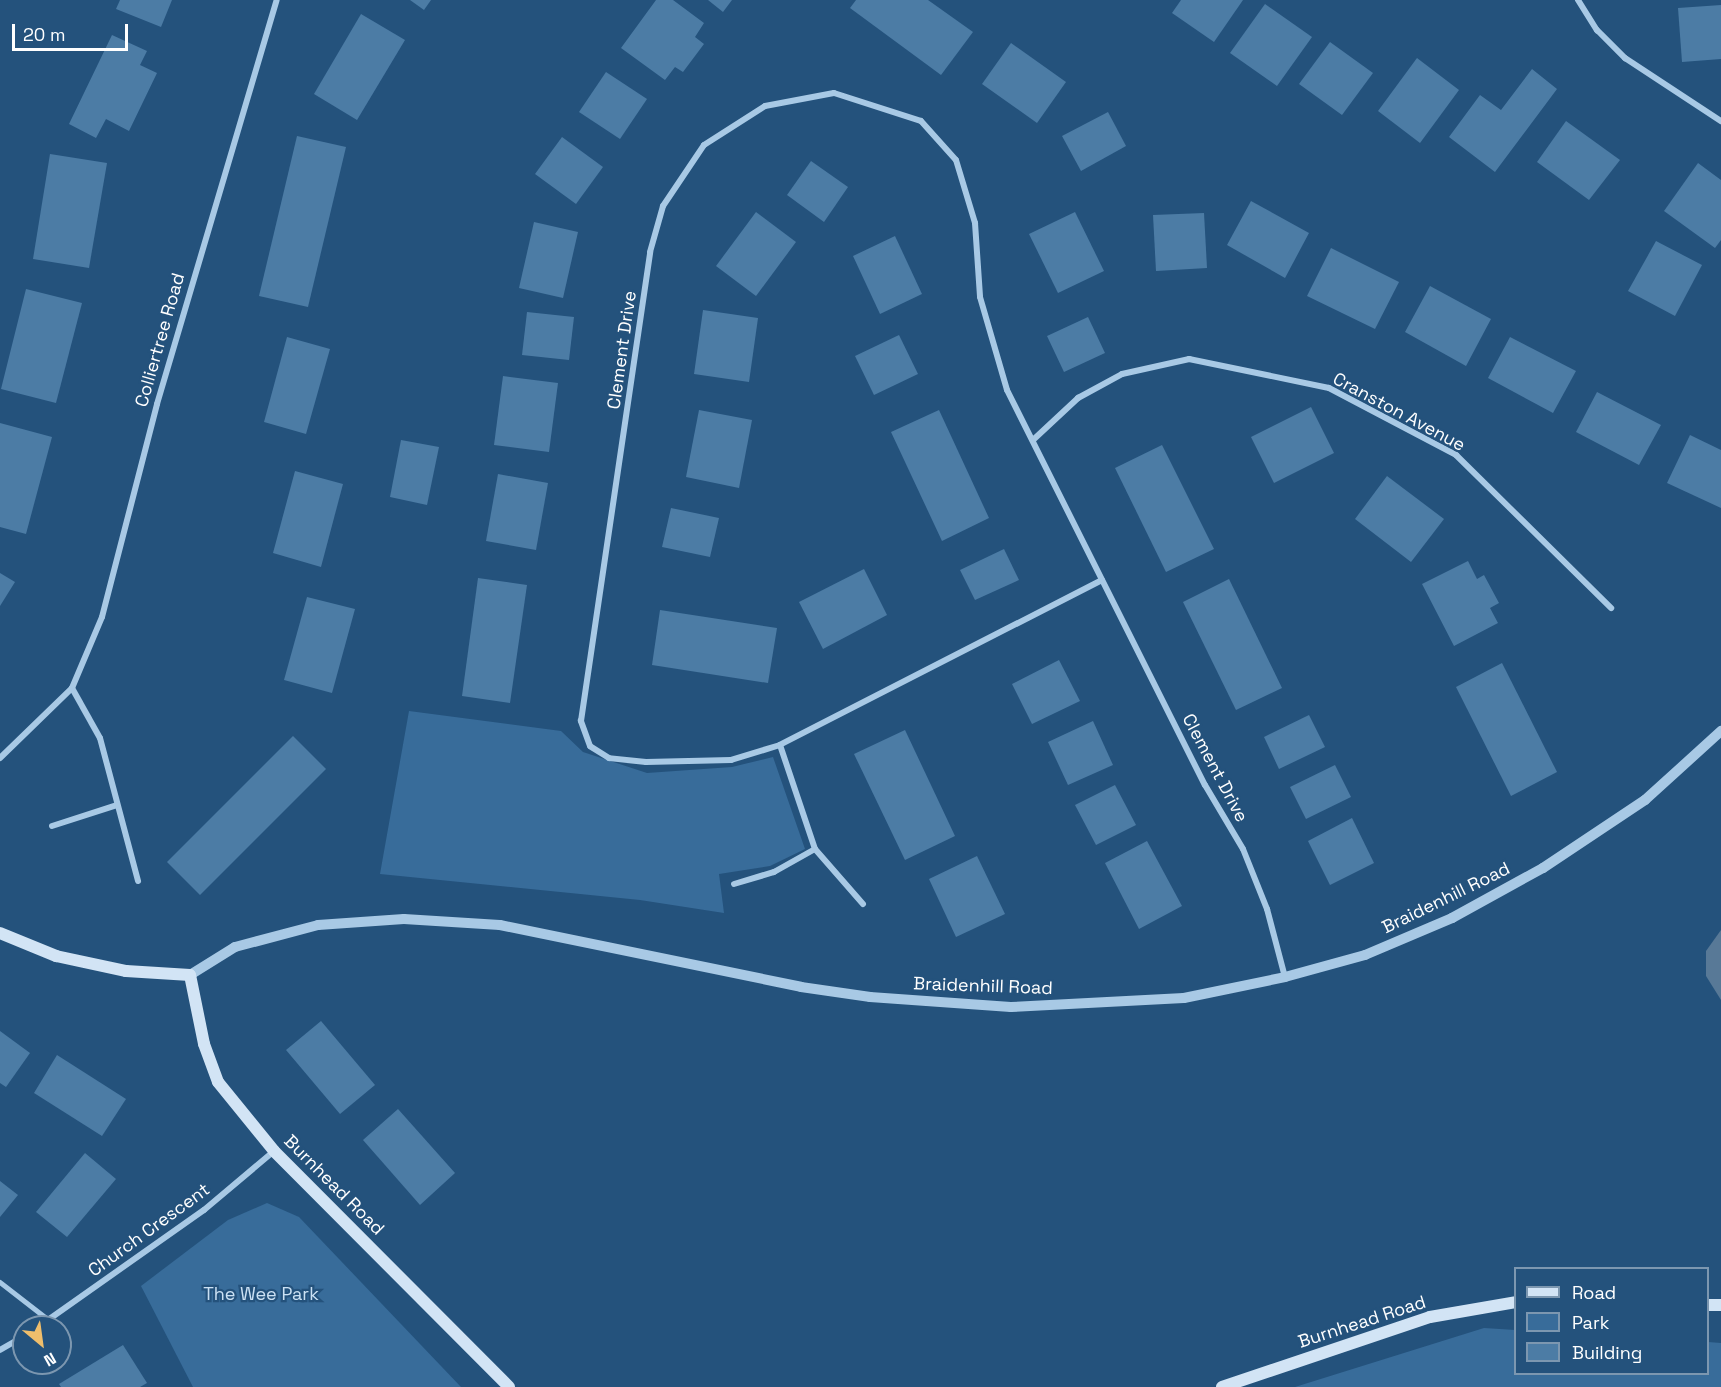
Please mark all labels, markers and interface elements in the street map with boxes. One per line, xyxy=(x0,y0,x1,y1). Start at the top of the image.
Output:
scale bar xyxy=(15,12,130,50)
text: 20 m xyxy=(23,23,66,46)
street label: Colliertree Road xyxy=(131,271,189,409)
street label: Clement Drive xyxy=(603,289,641,411)
street label: Cranston Avenue xyxy=(1329,368,1469,456)
street label: Clement Drive xyxy=(1177,710,1253,826)
street label: Braidenhill Road xyxy=(1379,858,1513,938)
street label: Braidenhill Road xyxy=(913,973,1053,999)
street label: Burnhead Road xyxy=(279,1130,389,1240)
street label: Church Crescent xyxy=(84,1179,214,1281)
legend xyxy=(1514,1267,1709,1375)
text: Road xyxy=(1572,1281,1616,1304)
park label: The Wee Park xyxy=(203,1283,319,1305)
street label: Burnhead Road xyxy=(1295,1291,1429,1353)
text: Park xyxy=(1572,1311,1609,1334)
north arrow xyxy=(12,1315,72,1375)
text: Building xyxy=(1572,1341,1642,1364)
text: N xyxy=(40,1348,60,1371)

